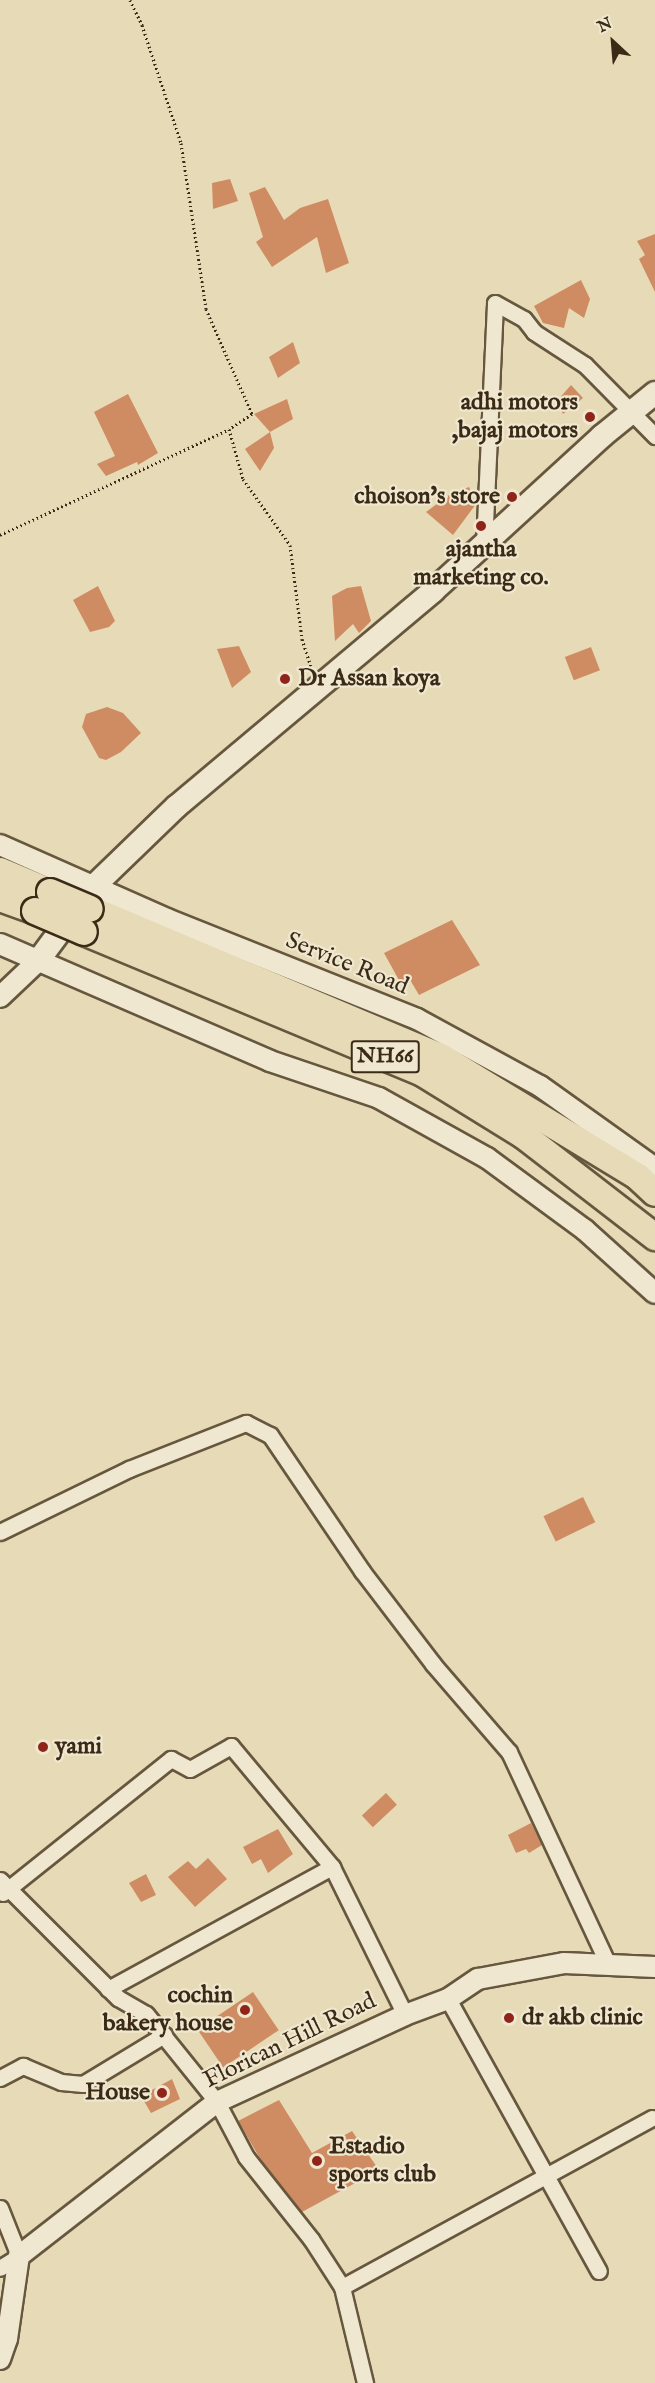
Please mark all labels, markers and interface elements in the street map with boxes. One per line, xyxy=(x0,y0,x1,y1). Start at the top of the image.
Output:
north arrow xyxy=(583,12,643,72)
text: N xyxy=(595,14,616,38)
place label: adhi motors ,bajaj motors xyxy=(452,389,578,445)
marker: adhi motors ,bajaj motors xyxy=(583,410,597,424)
place label: choison's store xyxy=(354,483,500,511)
marker: choison's store xyxy=(505,490,519,504)
marker: ajantha marketing co. xyxy=(474,519,488,533)
place label: ajantha marketing co. xyxy=(413,536,549,592)
place label: Dr Assan koya xyxy=(298,665,440,693)
marker: Dr Assan koya xyxy=(276,670,294,688)
street label: Service Road xyxy=(281,926,413,1002)
road number: NH66 xyxy=(350,1038,420,1076)
place label: yami xyxy=(55,1733,102,1761)
marker: yami xyxy=(36,1740,50,1754)
place label: cochin bakery house xyxy=(103,1982,233,2038)
street label: Florican Hill Road xyxy=(199,1987,381,2095)
marker: cochin bakery house xyxy=(238,2003,252,2017)
place label: dr akb clinic xyxy=(522,2004,643,2032)
marker: dr akb clinic xyxy=(500,2009,518,2027)
place label: House xyxy=(85,2079,150,2107)
marker: House xyxy=(155,2086,169,2100)
place label: Estadio sports club xyxy=(329,2133,436,2189)
marker: Estadio sports club xyxy=(310,2154,324,2168)

